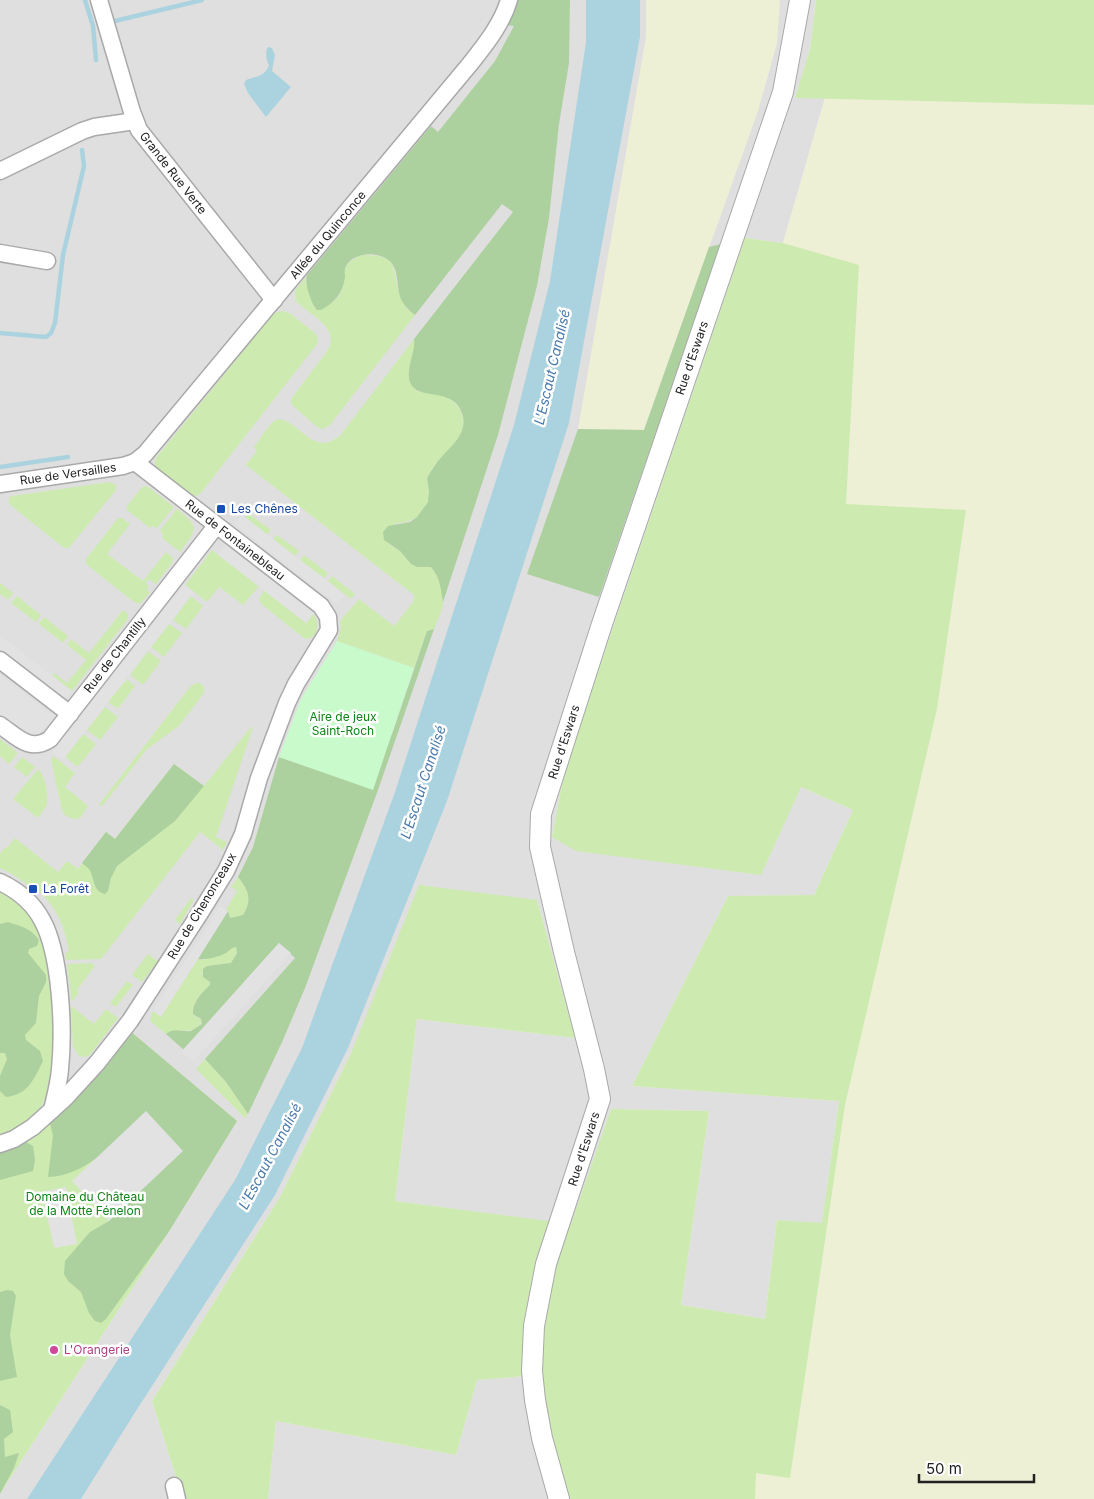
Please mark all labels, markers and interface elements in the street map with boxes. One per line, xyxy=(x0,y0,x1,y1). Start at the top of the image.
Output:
street label: Grande Rue Verte xyxy=(137,129,210,217)
street label: Allée du Quinconce xyxy=(286,188,369,282)
water label: L'Escaut Canalisé xyxy=(530,307,573,426)
street label: Rue d'Eswars xyxy=(672,319,711,397)
street label: Rue de Versailles xyxy=(19,459,117,488)
street label: Rue de Fontainebleau xyxy=(182,496,288,583)
place label: Les Chênes xyxy=(231,501,298,516)
marker: Les Chênes xyxy=(215,503,227,515)
street label: Rue de Chantilly xyxy=(80,614,149,696)
street label: Rue d'Eswars xyxy=(544,703,583,781)
park label: Aire de jeux Saint-Roch xyxy=(309,709,377,738)
water label: L'Escaut Canalisé xyxy=(396,723,449,841)
street label: Rue de Chenonceaux xyxy=(164,849,240,962)
place label: La Forêt xyxy=(43,881,89,896)
marker: La Forêt xyxy=(27,883,39,895)
water label: L'Escaut Canalisé xyxy=(234,1100,305,1212)
street label: Rue d'Eswars xyxy=(564,1110,603,1188)
park label: Domaine du Château de la Motte Fénelon xyxy=(26,1189,144,1218)
place label: L'Orangerie xyxy=(64,1342,130,1357)
marker: L'Orangerie xyxy=(48,1344,60,1356)
scale bar xyxy=(919,1452,1034,1484)
text: 50 m xyxy=(926,1459,962,1478)

